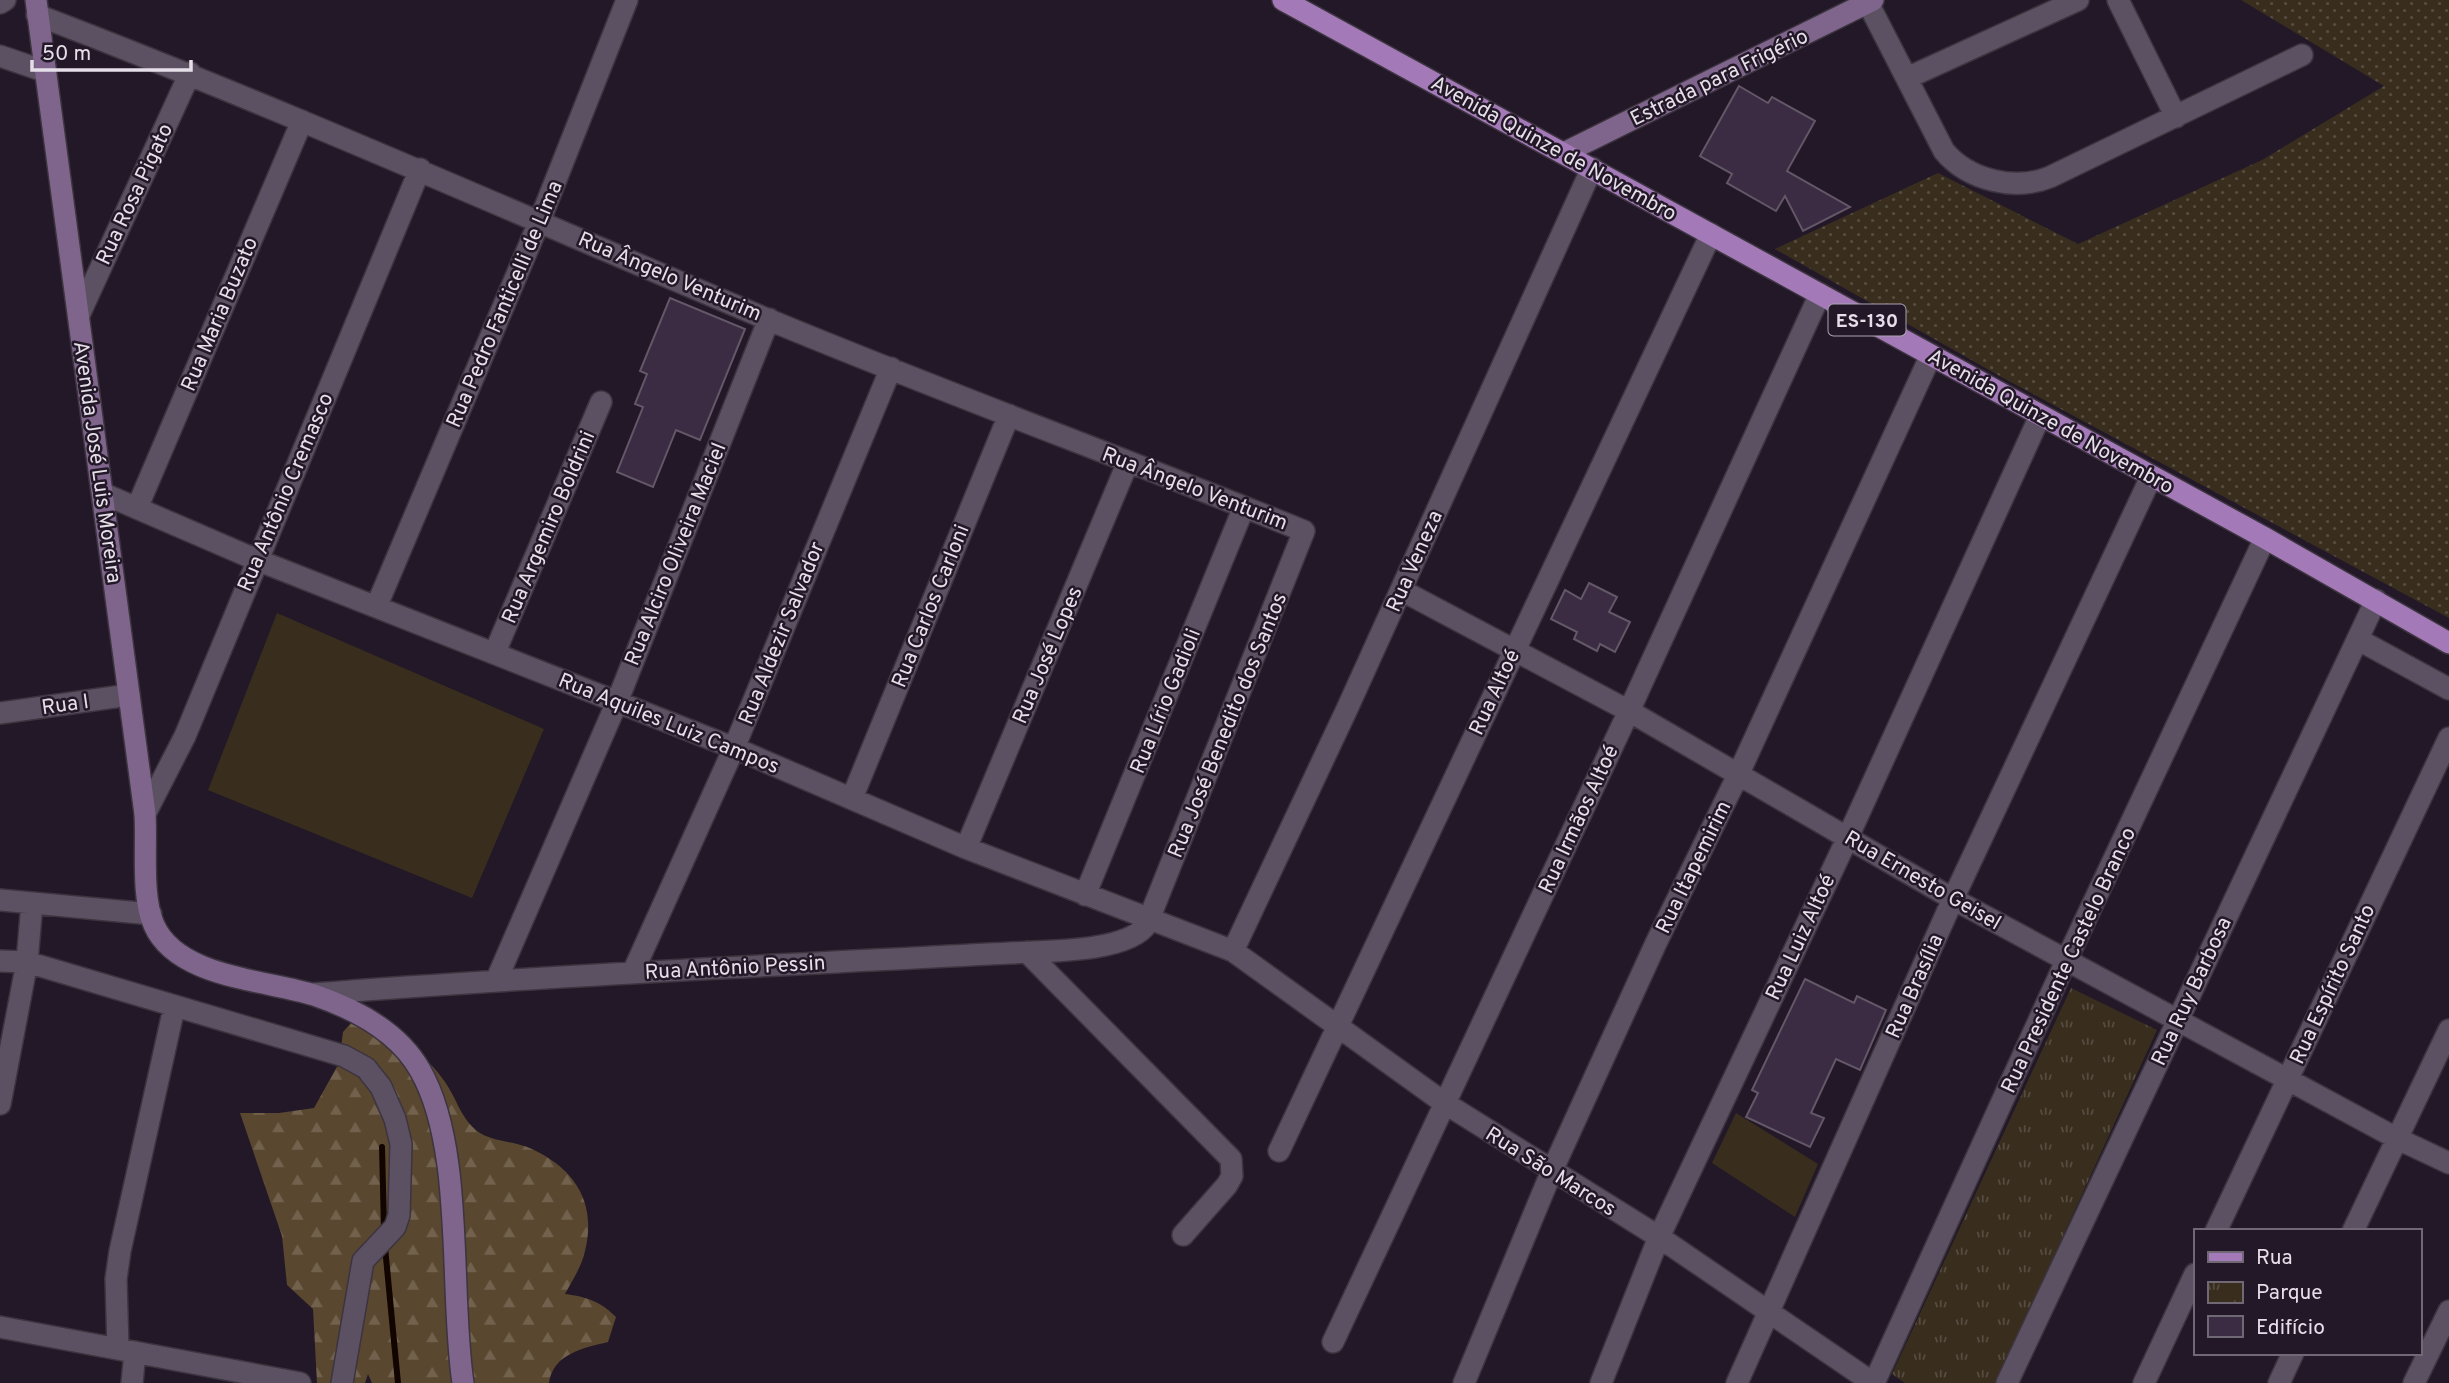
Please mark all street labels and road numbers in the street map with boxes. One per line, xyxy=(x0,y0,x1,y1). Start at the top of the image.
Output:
street label: Estrada para Frigério xyxy=(1626,24,1813,133)
street label: Avenida Quinze de Novembro xyxy=(1426,70,1681,228)
street label: Rua Rosa Pigato xyxy=(91,120,180,270)
street label: Rua Pedro Fanticelli de Lima xyxy=(441,177,570,432)
street label: Rua Ângelo Venturim xyxy=(574,226,766,328)
street label: Rua Maria Buzato xyxy=(176,233,265,396)
road number: ES-130 xyxy=(1828,304,1906,336)
street label: Avenida José Luis Moreira xyxy=(66,339,127,585)
street label: Avenida Quinze de Novembro xyxy=(1923,343,2178,501)
street label: Rua Antônio Cremasco xyxy=(232,389,341,596)
street label: Rua Argemiro Boldrini xyxy=(497,427,602,628)
street label: Rua Alciro Oliveira Maciel xyxy=(619,439,734,670)
street label: Rua Ângelo Venturim xyxy=(1098,441,1292,537)
street label: Rua Veneza xyxy=(1381,506,1450,617)
street label: Rua Carlos Carloni xyxy=(886,521,976,692)
street label: Rua Aldezir Salvador xyxy=(733,538,831,729)
street label: Rua José Lopes xyxy=(1007,583,1090,728)
street label: Rua José Benedito dos Santos xyxy=(1163,589,1294,862)
street label: Rua Lírio Gadioli xyxy=(1125,625,1208,778)
street label: Rua Altoé xyxy=(1464,645,1527,740)
street label: Rua Aquiles Luiz Campos xyxy=(554,668,783,781)
street label: Rua I xyxy=(40,689,91,722)
street label: Rua Irmãos Altoé xyxy=(1533,741,1626,898)
street label: Rua Itapemirim xyxy=(1651,797,1738,939)
street label: Rua Presidente Castelo Branco xyxy=(1996,823,2143,1098)
street label: Rua Ernesto Geisel xyxy=(1839,825,2006,937)
street label: Rua Luiz Altoé xyxy=(1760,870,1842,1005)
street label: Rua Espírito Santo xyxy=(2284,900,2382,1069)
street label: Rua Ruy Barbosa xyxy=(2146,913,2239,1070)
street label: Rua Brasília xyxy=(1880,930,1950,1043)
street label: Rua Antônio Pessin xyxy=(644,950,826,987)
street label: Rua São Marcos xyxy=(1480,1121,1621,1223)

